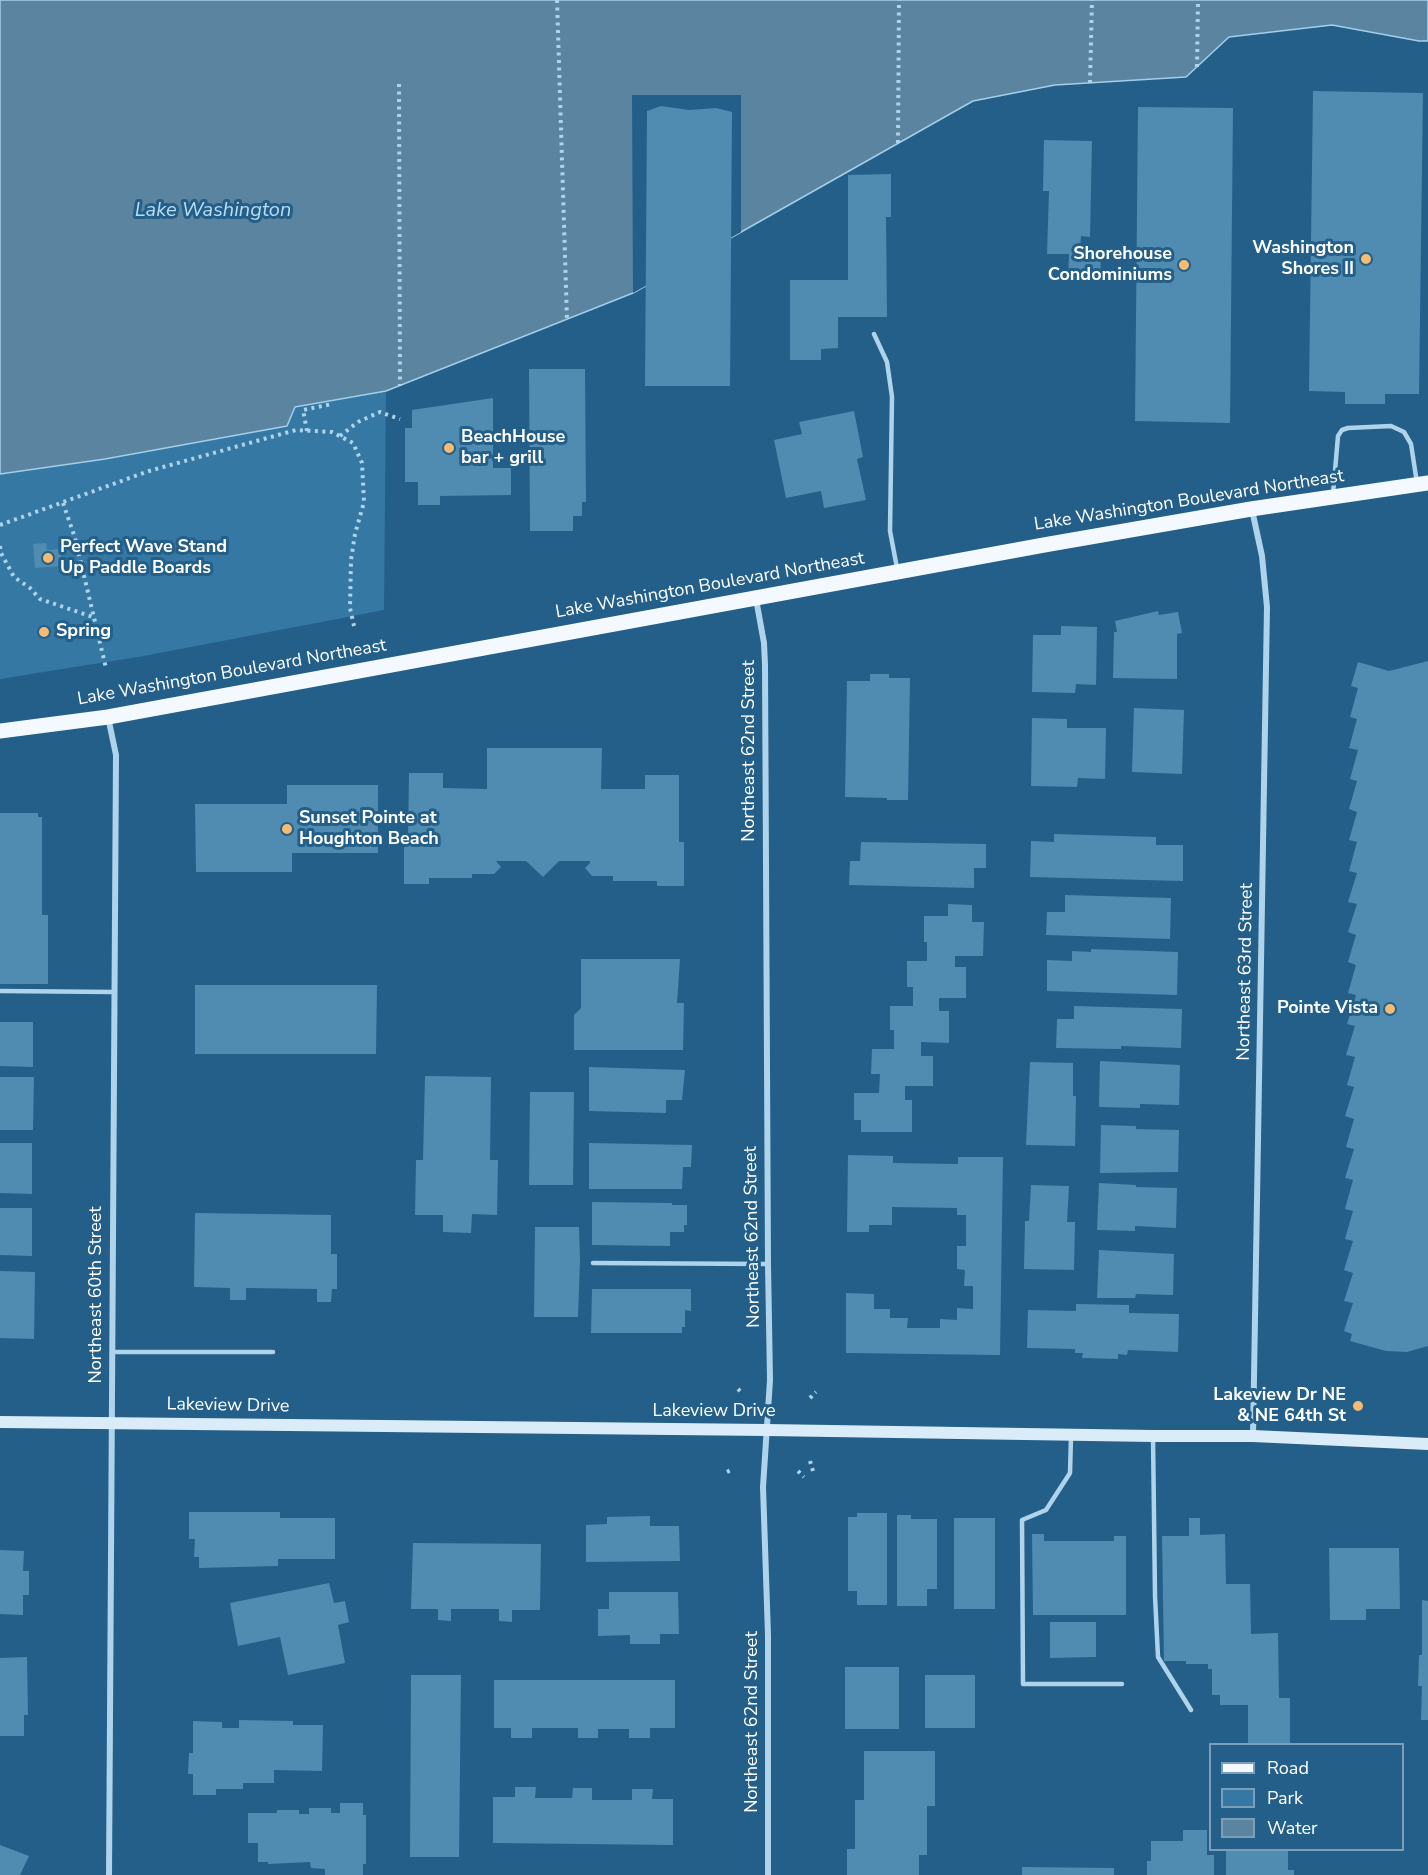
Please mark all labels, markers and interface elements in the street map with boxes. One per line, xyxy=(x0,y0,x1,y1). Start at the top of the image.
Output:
water label: Lake Washington xyxy=(135,199,291,223)
place label: Washington Shores II xyxy=(1252,238,1354,280)
place label: Shorehouse Condominiums xyxy=(1048,244,1172,286)
marker: Washington Shores II xyxy=(1359,252,1373,266)
marker: Shorehouse Condominiums xyxy=(1177,258,1191,272)
place label: BeachHouse bar + grill xyxy=(461,427,565,470)
marker: BeachHouse bar + grill xyxy=(442,441,456,455)
street label: Lake Washington Boulevard Northeast xyxy=(1033,466,1345,536)
place label: Perfect Wave Stand Up Paddle Boards xyxy=(60,537,227,580)
street label: Lake Washington Boulevard Northeast xyxy=(554,548,866,624)
marker: Perfect Wave Stand Up Paddle Boards xyxy=(41,551,55,565)
place label: Spring xyxy=(56,621,111,643)
marker: Spring xyxy=(37,625,51,639)
street label: Lake Washington Boulevard Northeast xyxy=(76,635,388,711)
street label: Northeast 62nd Street xyxy=(739,660,761,842)
place label: Sunset Pointe at Houghton Beach xyxy=(299,808,439,850)
marker: Sunset Pointe at Houghton Beach xyxy=(280,822,294,836)
street label: Northeast 63rd Street xyxy=(1234,883,1258,1061)
place label: Pointe Vista xyxy=(1277,998,1378,1020)
marker: Pointe Vista xyxy=(1383,1002,1397,1016)
street label: Northeast 62nd Street xyxy=(741,1146,765,1328)
street label: Northeast 60th Street xyxy=(86,1206,108,1384)
place label: Lakeview Dr NE & NE 64th St xyxy=(1213,1385,1346,1428)
street label: Lakeview Drive xyxy=(166,1394,290,1418)
marker: Lakeview Dr NE & NE 64th St xyxy=(1351,1399,1365,1413)
street label: Lakeview Drive xyxy=(653,1401,775,1423)
street label: Northeast 62nd Street xyxy=(742,1631,764,1813)
legend xyxy=(1209,1743,1404,1851)
text: Road xyxy=(1267,1756,1309,1780)
text: Park xyxy=(1267,1786,1303,1810)
text: Water xyxy=(1267,1816,1318,1840)

